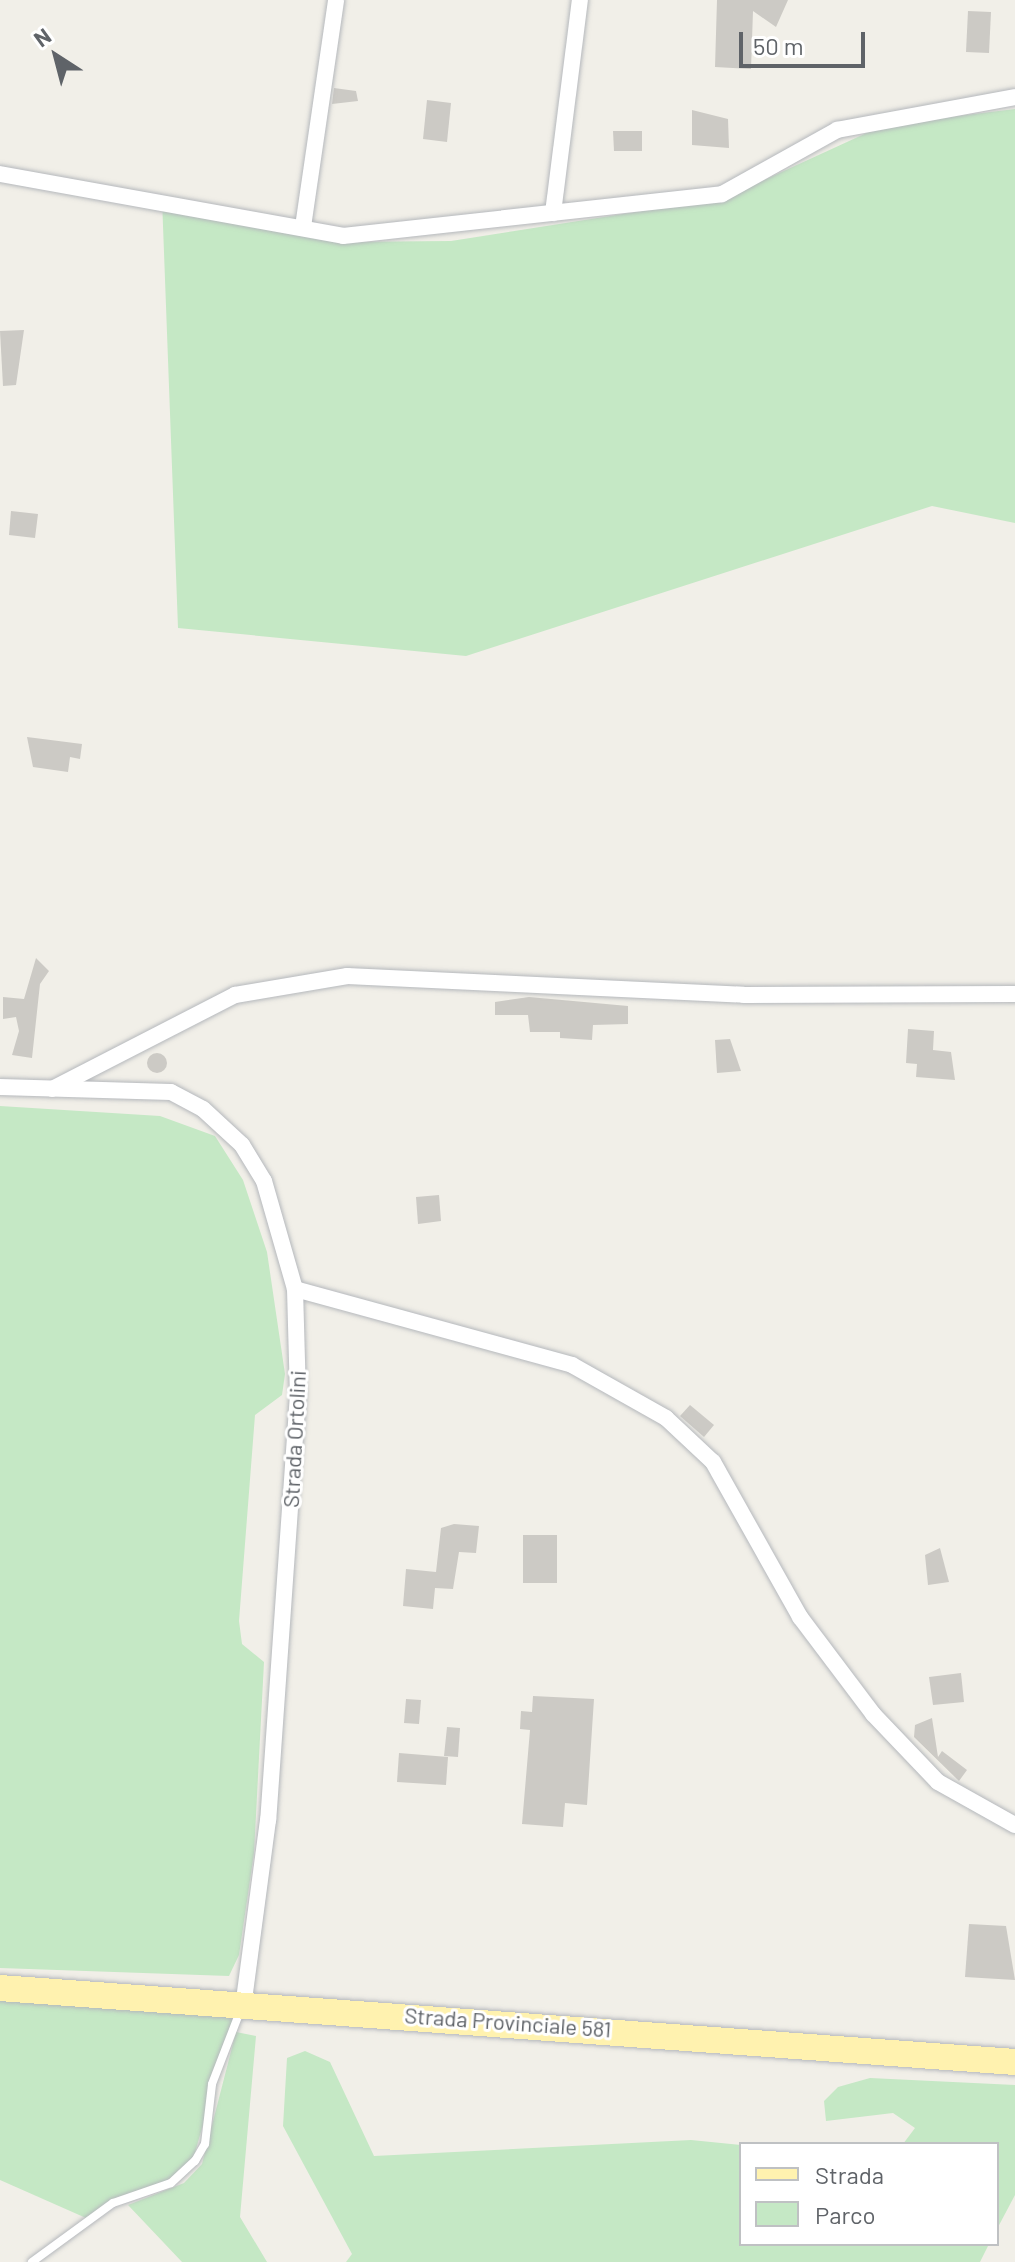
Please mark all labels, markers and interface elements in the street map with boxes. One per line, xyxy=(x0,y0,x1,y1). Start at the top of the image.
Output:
north arrow xyxy=(16,16,96,96)
scale bar xyxy=(743,16,869,66)
text: N xyxy=(28,22,55,51)
text: 50 m xyxy=(753,31,804,60)
street label: Strada Ortolini xyxy=(277,1370,311,1508)
street label: Strada Provinciale 581 xyxy=(404,2002,612,2042)
legend xyxy=(739,2142,999,2246)
text: Strada xyxy=(815,2160,884,2189)
text: Parco xyxy=(815,2200,876,2229)

